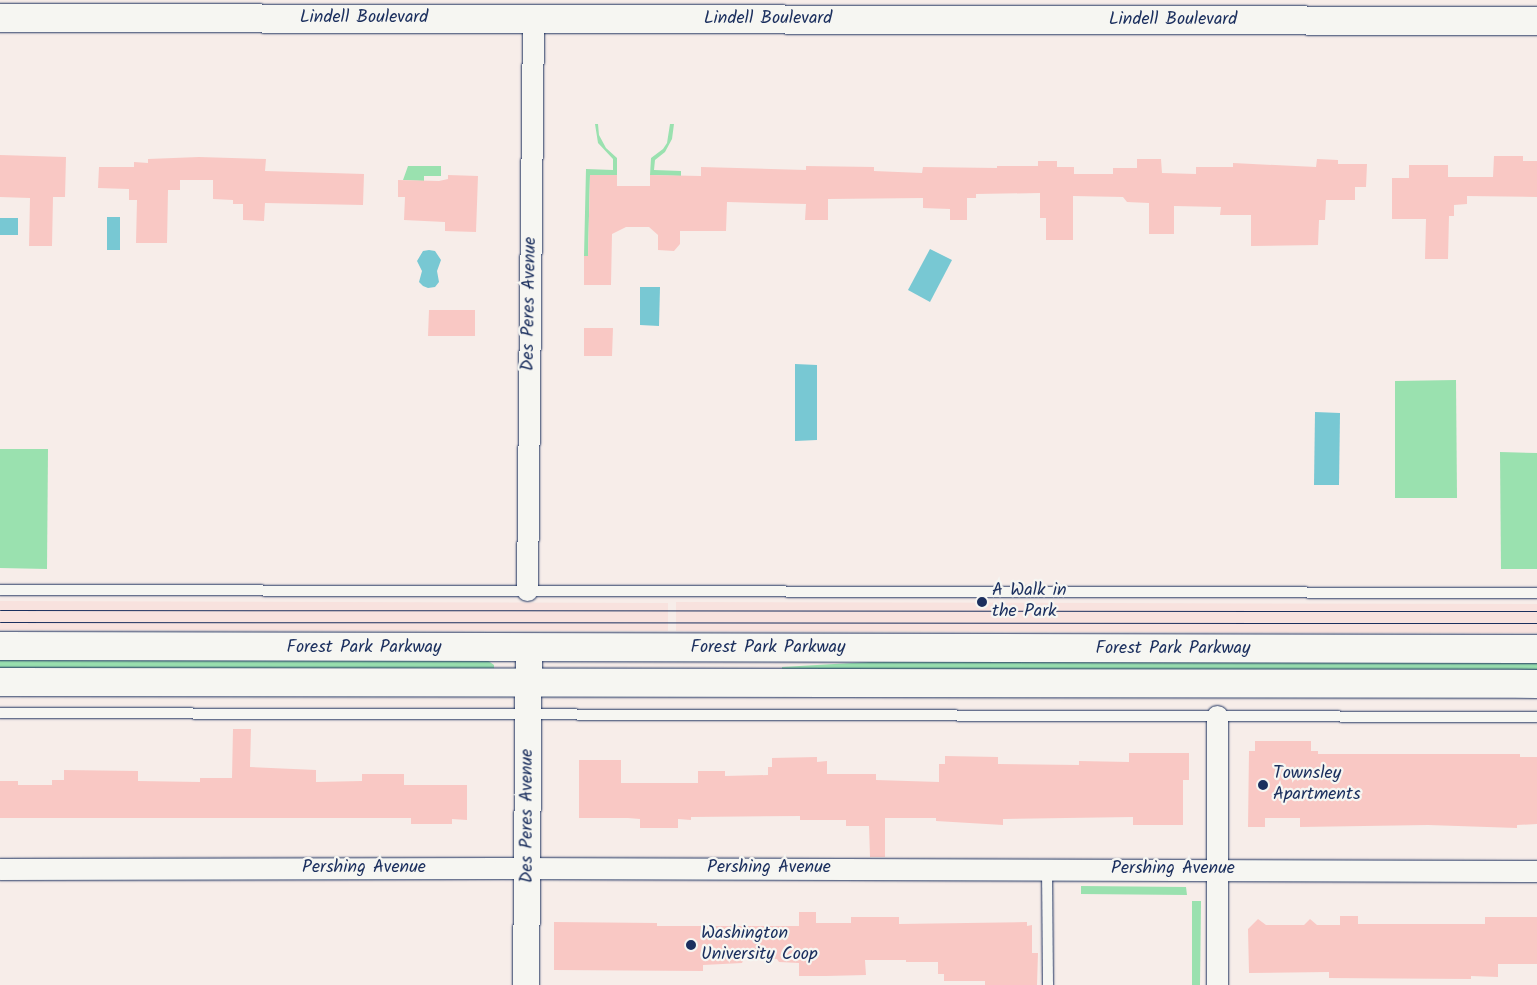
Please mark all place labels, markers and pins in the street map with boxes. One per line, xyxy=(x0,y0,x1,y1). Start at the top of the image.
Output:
place label: A Walk in the Park xyxy=(992,581,1067,624)
marker: A Walk in the Park xyxy=(976,596,988,608)
place label: Townsley Apartments xyxy=(1273,764,1361,806)
marker: Townsley Apartments xyxy=(1257,779,1269,791)
place label: Washington University Coop xyxy=(701,924,818,966)
marker: Washington University Coop xyxy=(685,939,697,951)

